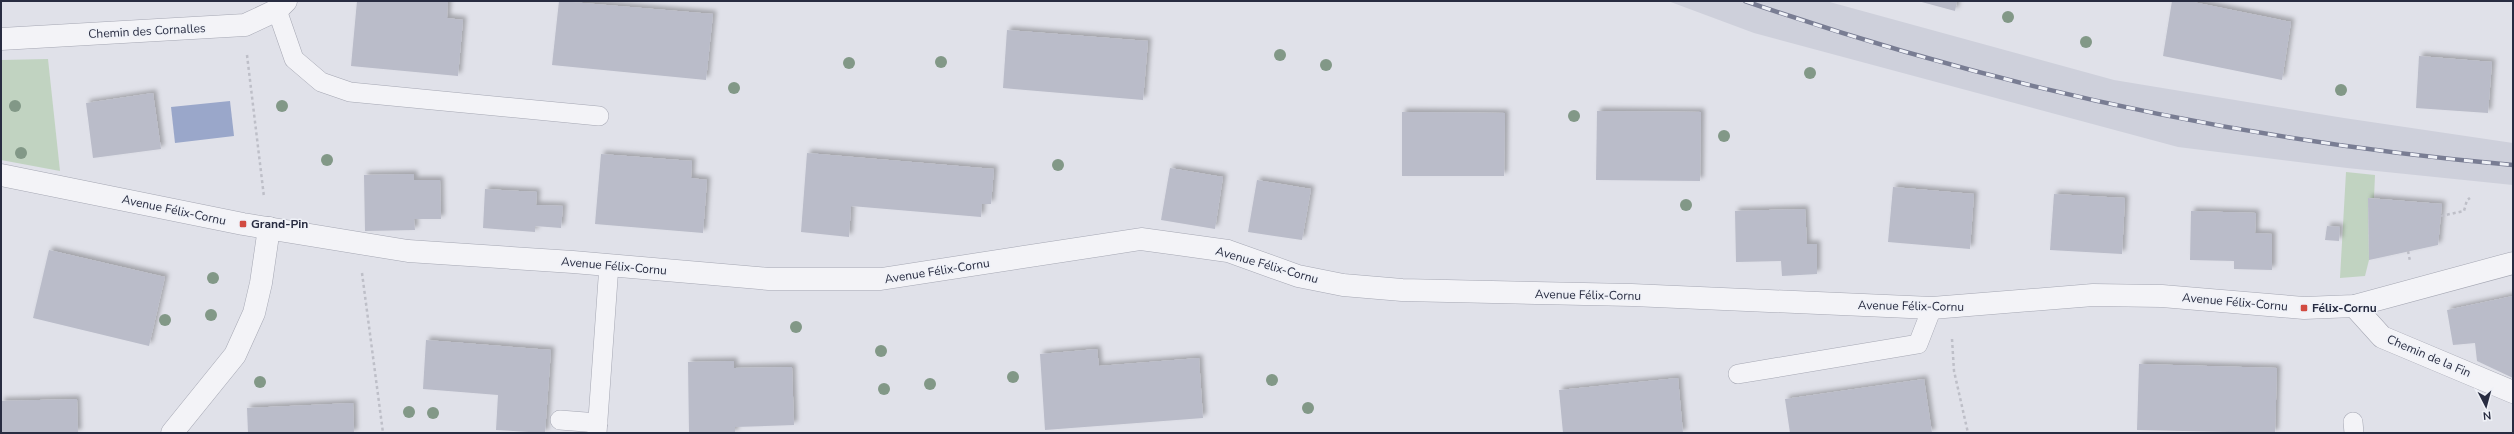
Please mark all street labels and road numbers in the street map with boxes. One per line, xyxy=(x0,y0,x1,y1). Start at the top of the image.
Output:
street label: Chemin des Cornalles xyxy=(88,20,206,42)
street label: Avenue Félix-Cornu xyxy=(120,191,228,229)
street label: Avenue Félix-Cornu xyxy=(1214,243,1320,287)
street label: Avenue Félix-Cornu xyxy=(560,253,668,279)
street label: Avenue Félix-Cornu xyxy=(883,255,991,287)
street label: Avenue Félix-Cornu xyxy=(1535,286,1641,304)
street label: Avenue Félix-Cornu xyxy=(2181,289,2289,315)
street label: Avenue Félix-Cornu xyxy=(1858,297,1964,315)
street label: Chemin de la Fin xyxy=(2385,331,2473,381)

